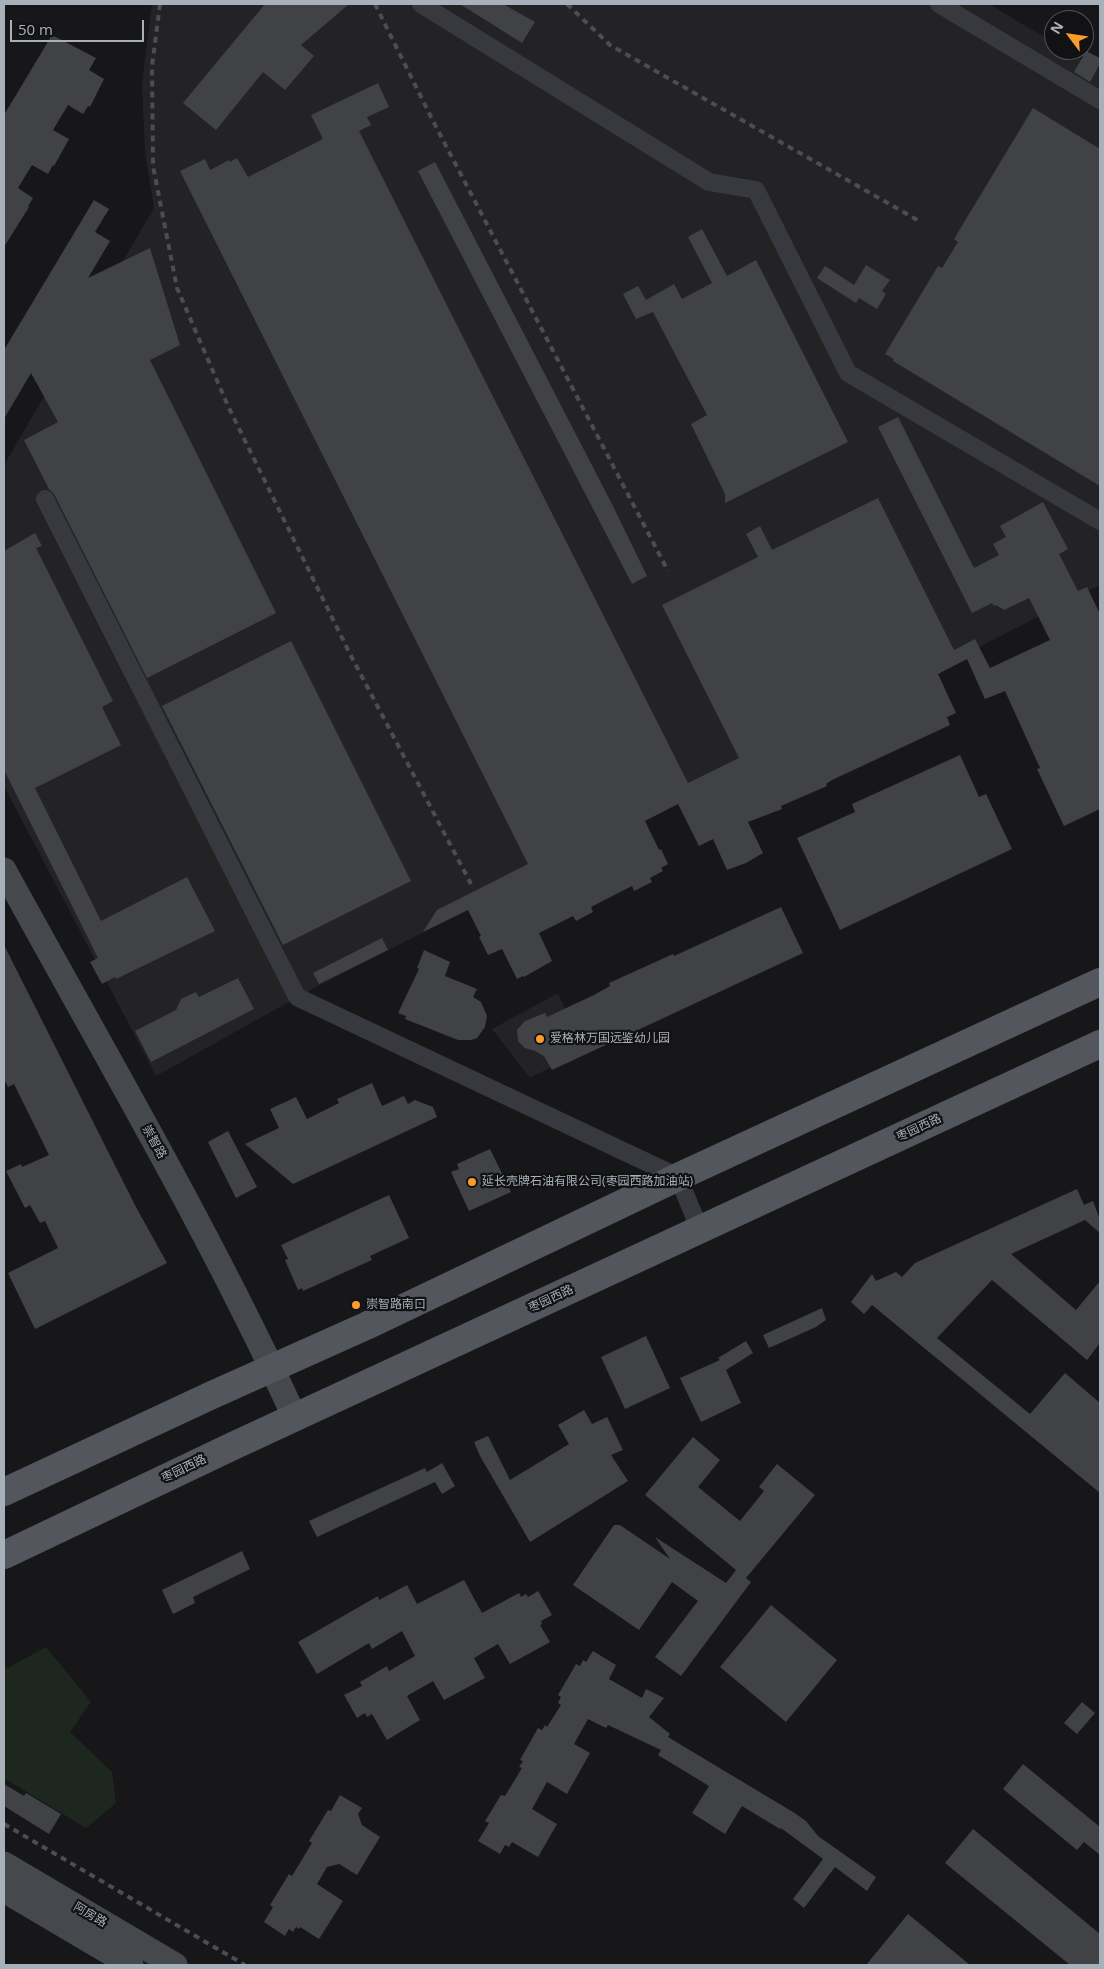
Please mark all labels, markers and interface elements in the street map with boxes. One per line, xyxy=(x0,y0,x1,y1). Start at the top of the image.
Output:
scale bar xyxy=(12,10,146,42)
north arrow xyxy=(1044,10,1094,60)
text: N xyxy=(1045,18,1068,37)
text: 50 m xyxy=(18,19,53,39)
place label: 爱格林万国远鉴幼儿园 xyxy=(550,1032,670,1046)
marker: 爱格林万国远鉴幼儿园 xyxy=(534,1033,546,1045)
street label: 枣园西路 xyxy=(894,1111,944,1145)
street label: 崇智路 xyxy=(139,1123,169,1161)
place label: 延长壳牌石油有限公司(枣园西路加油站) xyxy=(482,1175,693,1189)
marker: 延长壳牌石油有限公司(枣园西路加油站) xyxy=(466,1176,478,1188)
street label: 枣园西路 xyxy=(526,1282,576,1316)
place label: 崇智路南口 xyxy=(366,1298,426,1312)
marker: 崇智路南口 xyxy=(350,1299,362,1311)
street label: 枣园西路 xyxy=(159,1452,209,1486)
street label: 阿房路 xyxy=(71,1900,109,1930)

